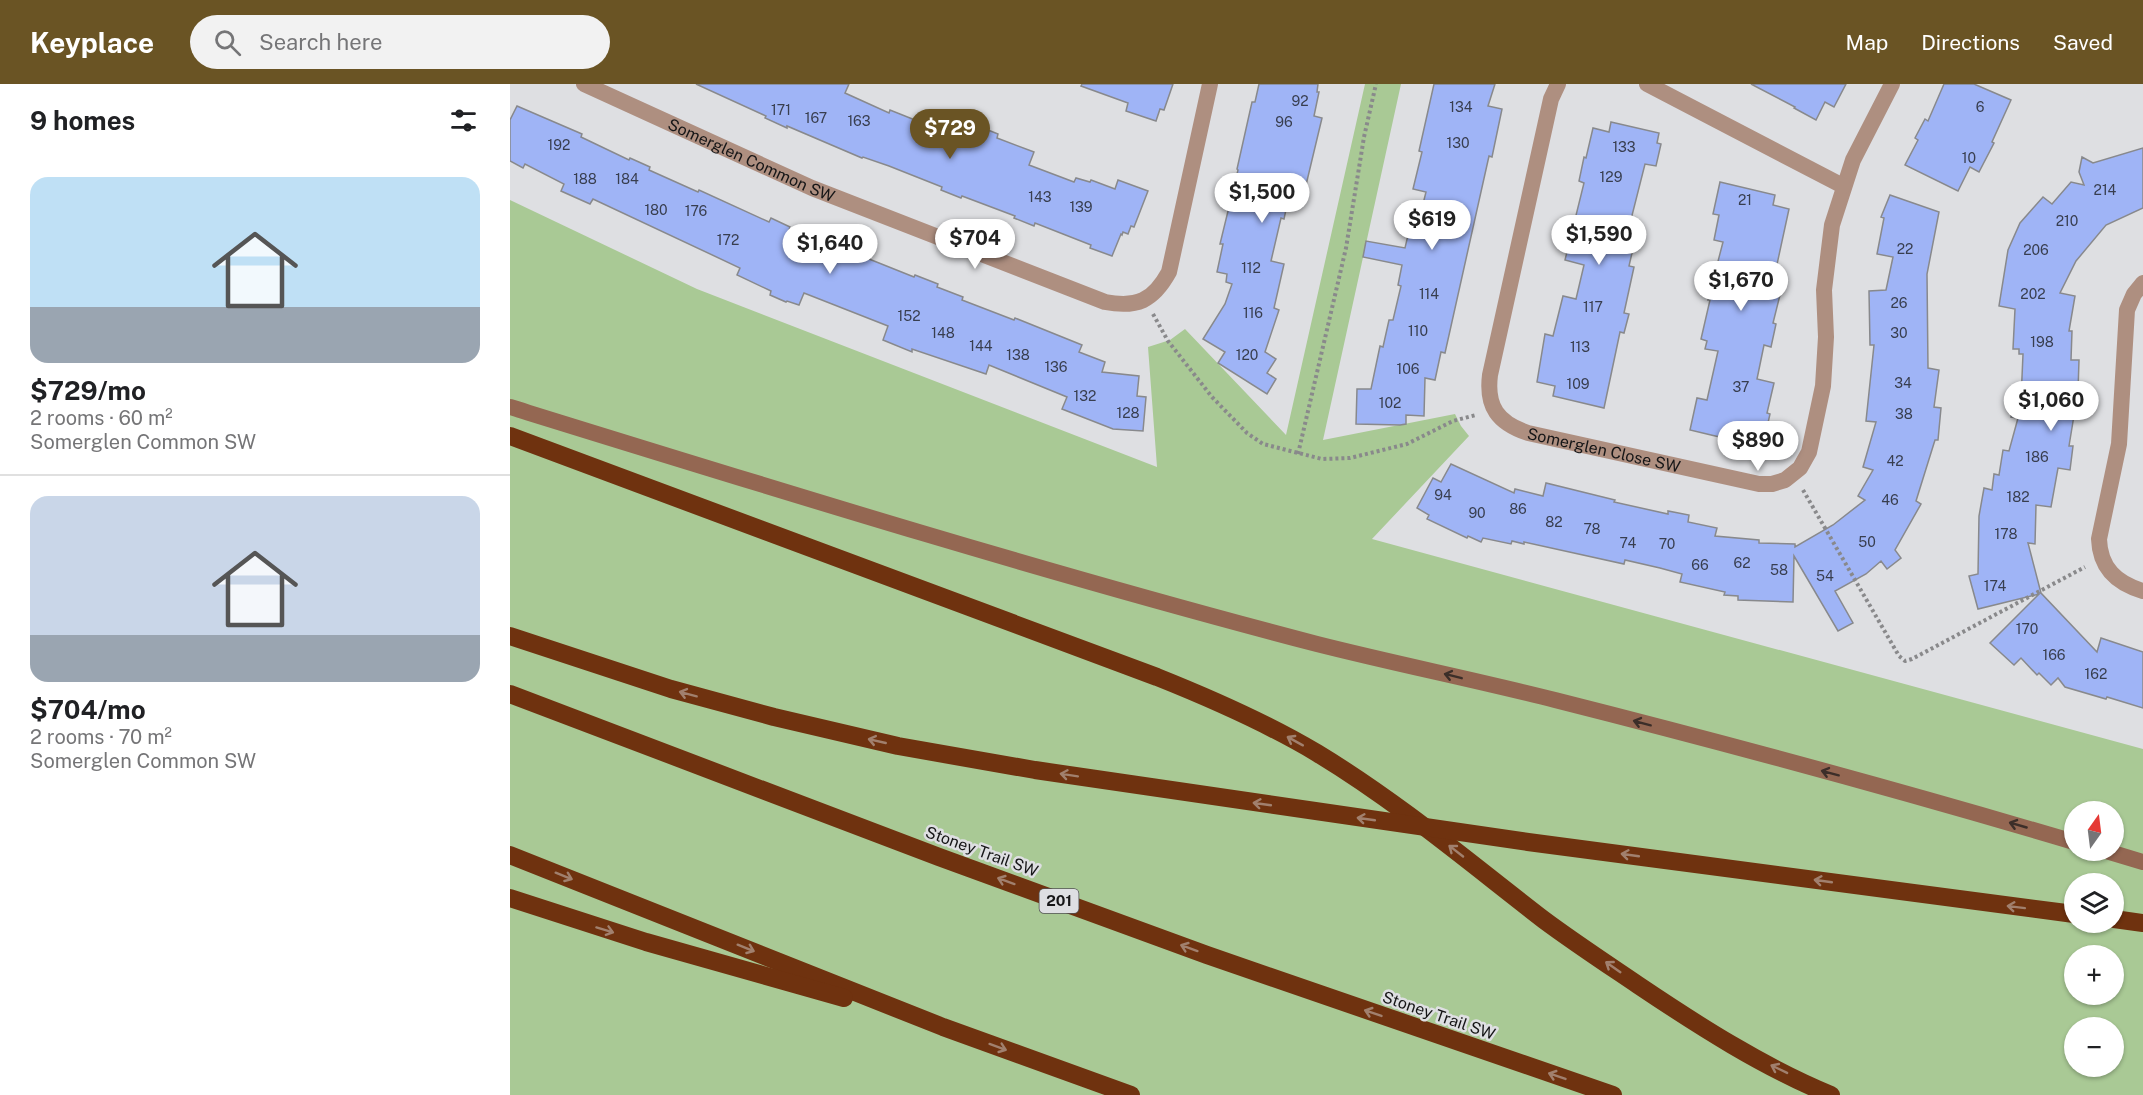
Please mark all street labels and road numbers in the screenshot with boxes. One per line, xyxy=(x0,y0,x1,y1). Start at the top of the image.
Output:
street label: Somerglen Common SW xyxy=(665,115,838,206)
street label: Somerglen Close SW xyxy=(1525,424,1682,476)
street label: Stoney Trail SW xyxy=(923,822,1041,881)
road number: 201 xyxy=(1040,889,1078,913)
street label: Stoney Trail SW xyxy=(1380,987,1498,1044)

